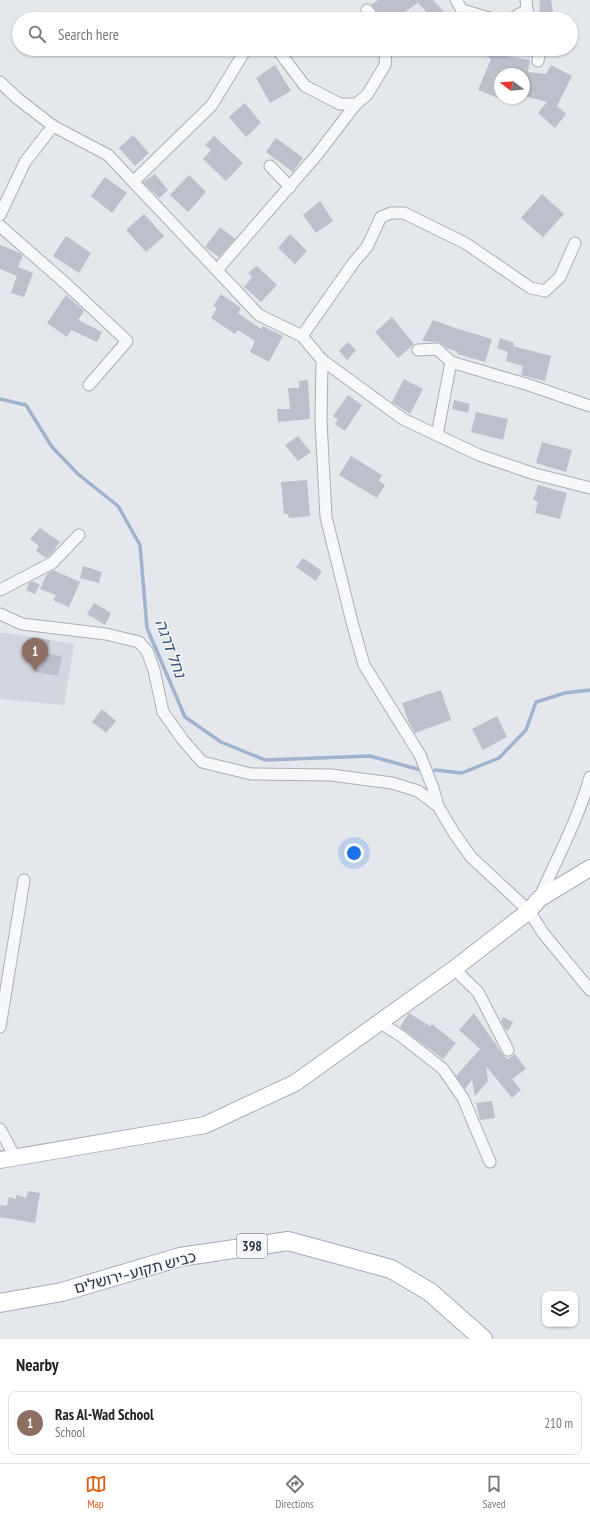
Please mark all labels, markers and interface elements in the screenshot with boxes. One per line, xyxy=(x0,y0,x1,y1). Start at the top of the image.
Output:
search box xyxy=(12,12,578,56)
icon: search xyxy=(26,23,48,45)
text: Search here xyxy=(58,25,119,44)
north arrow xyxy=(494,68,530,104)
water label: נחל דרגה xyxy=(151,616,191,681)
pin: 1 xyxy=(22,638,48,671)
your location xyxy=(344,843,364,863)
road number: 398 xyxy=(237,1234,267,1258)
street label: כביש תקוע–ירושלים xyxy=(72,1247,198,1297)
map controls xyxy=(542,1291,578,1327)
button: layers xyxy=(542,1291,578,1327)
text: Nearby xyxy=(16,1354,59,1376)
text: Ras Al-Wad School xyxy=(55,1405,154,1424)
text: 1 xyxy=(27,1415,33,1432)
text: 210 m xyxy=(544,1415,573,1432)
text: School xyxy=(55,1424,85,1441)
tab: Map xyxy=(85,1473,107,1511)
tab: Directions xyxy=(276,1473,314,1511)
tab: Saved xyxy=(483,1473,505,1511)

